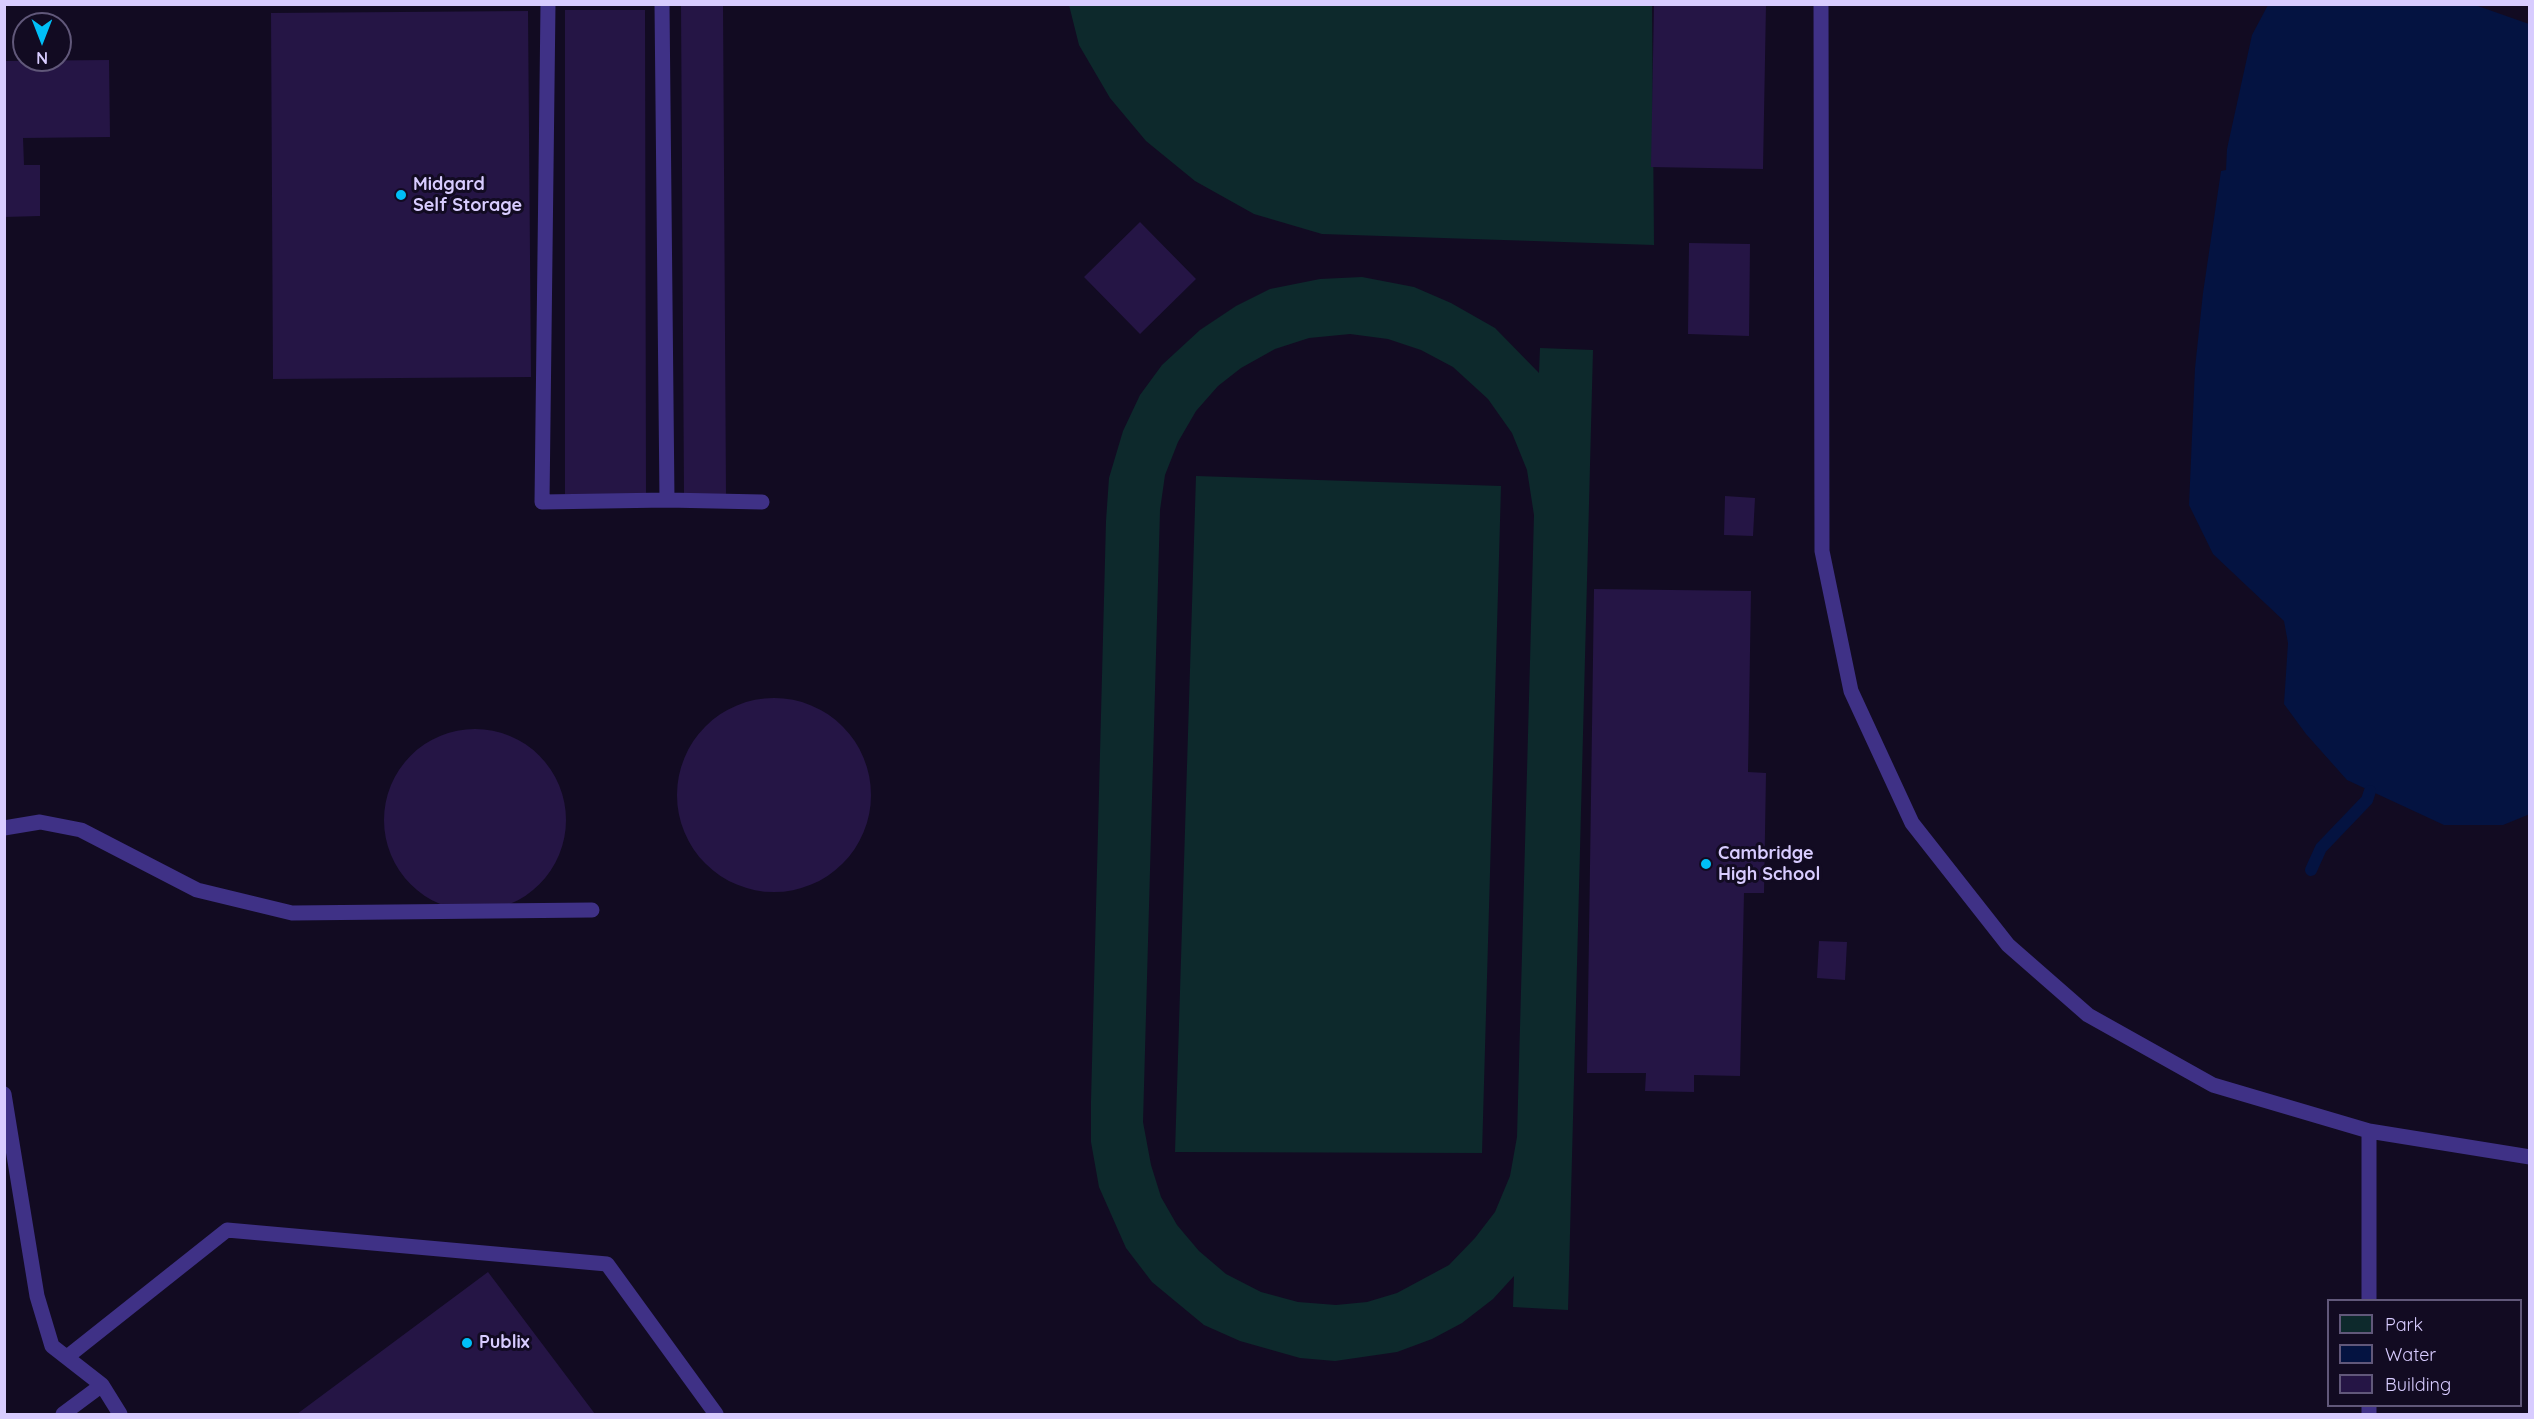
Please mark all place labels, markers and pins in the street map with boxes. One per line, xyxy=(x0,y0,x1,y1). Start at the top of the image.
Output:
place label: Midgard Self Storage xyxy=(413,174,522,216)
marker: Midgard Self Storage xyxy=(394,188,408,202)
place label: Cambridge High School xyxy=(1718,843,1820,886)
marker: Cambridge High School xyxy=(1699,857,1713,871)
place label: Publix xyxy=(479,1332,530,1354)
marker: Publix xyxy=(460,1336,474,1350)

